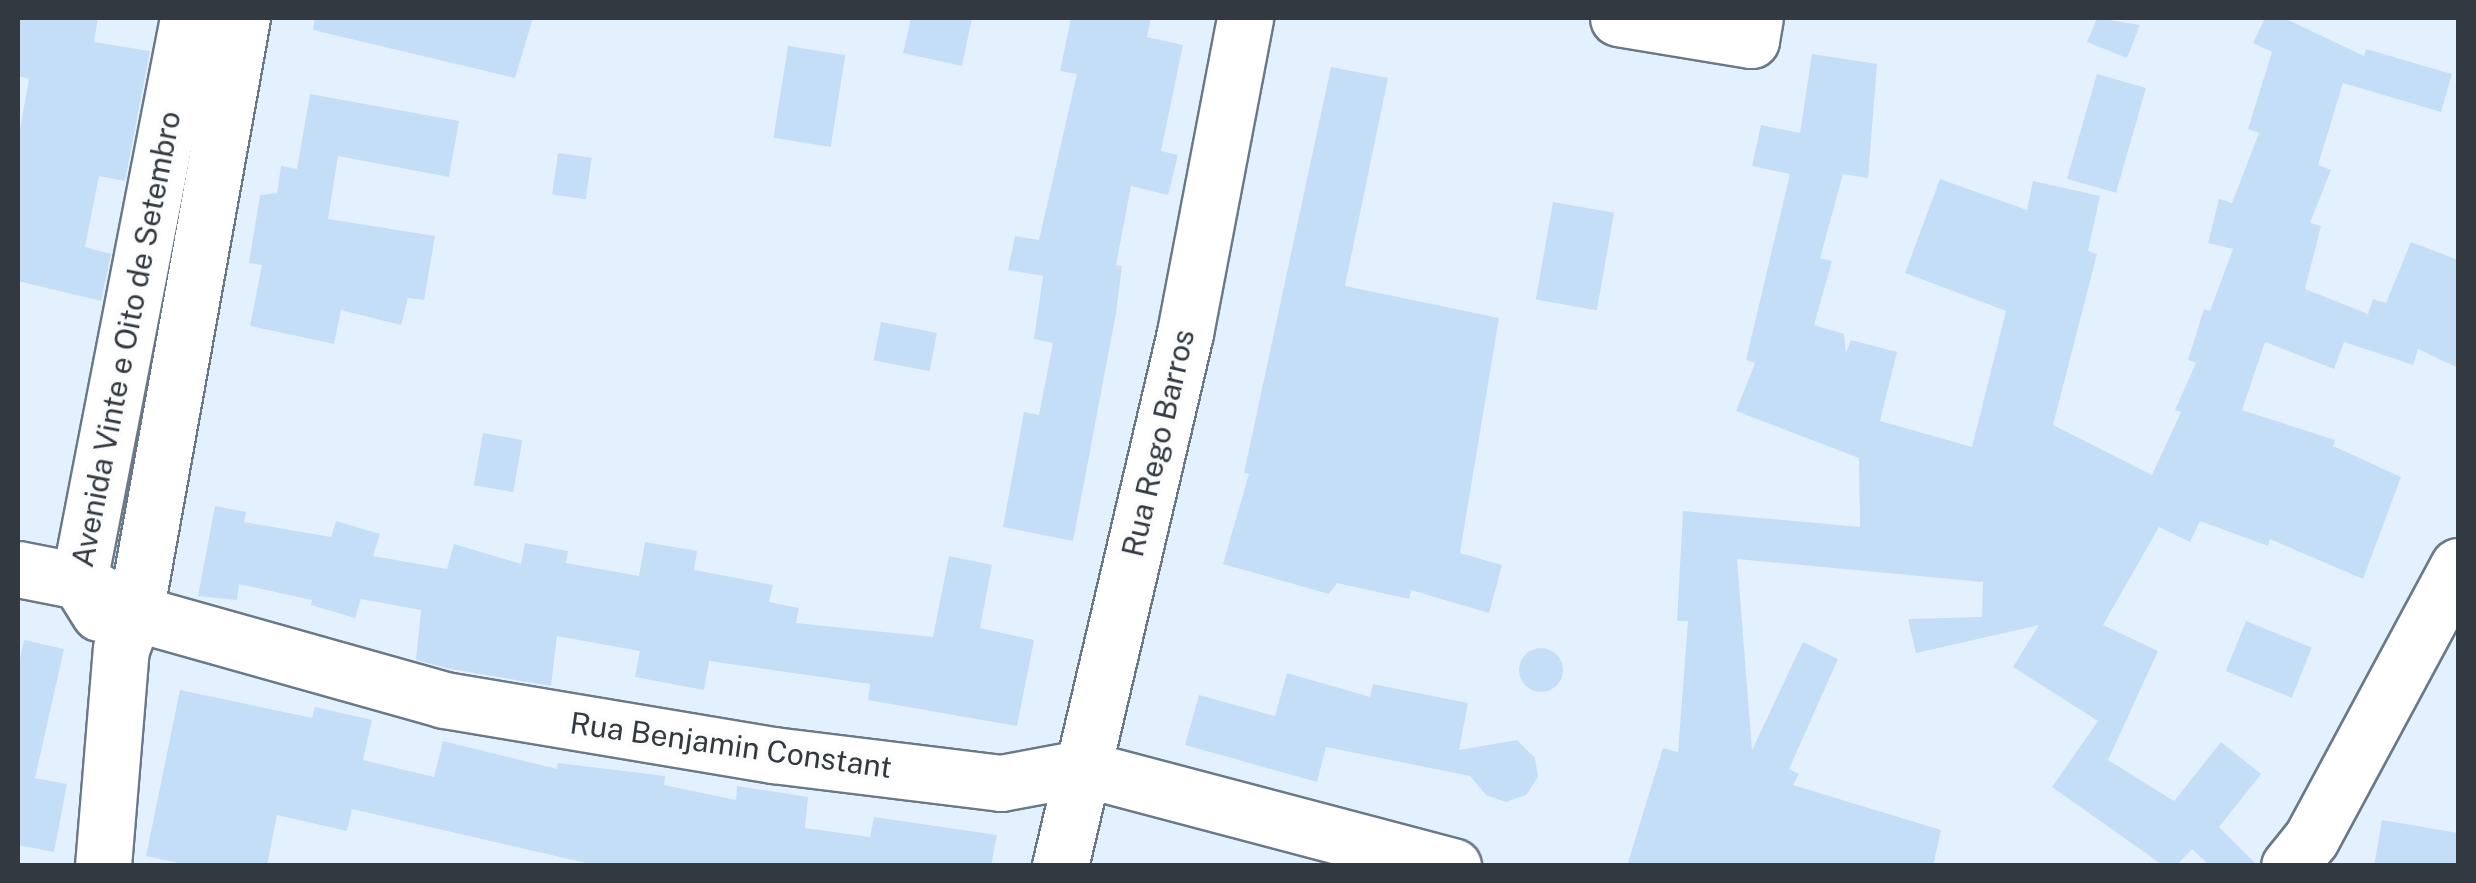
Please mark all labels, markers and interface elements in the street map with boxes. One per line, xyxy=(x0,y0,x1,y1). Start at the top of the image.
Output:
street label: Avenida Vinte e Oito de Setembro xyxy=(64,107,188,571)
street label: Rua Rego Barros xyxy=(1114,326,1202,560)
street label: Rua Benjamin Constant xyxy=(568,705,894,785)

